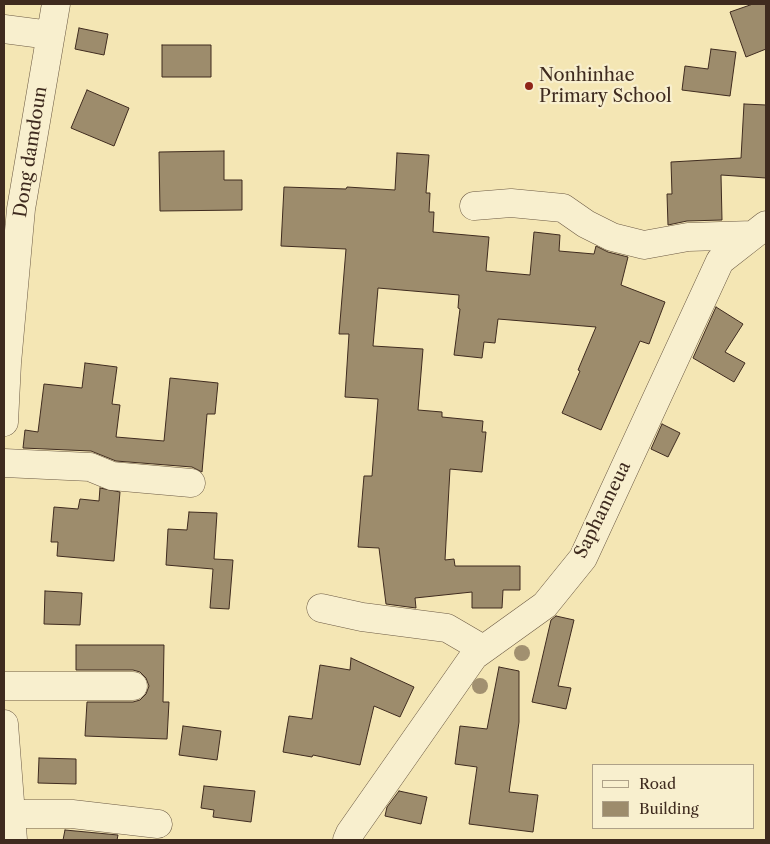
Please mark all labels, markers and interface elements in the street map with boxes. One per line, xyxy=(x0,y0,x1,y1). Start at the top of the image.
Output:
place label: Nonhinhae Primary School xyxy=(539,65,672,108)
marker: Nonhinhae Primary School xyxy=(523,80,535,92)
street label: Dong damdoun xyxy=(10,85,52,219)
street label: Saphanneua xyxy=(570,458,636,562)
legend xyxy=(592,764,755,829)
text: Road xyxy=(639,774,676,793)
text: Building xyxy=(639,799,699,818)

